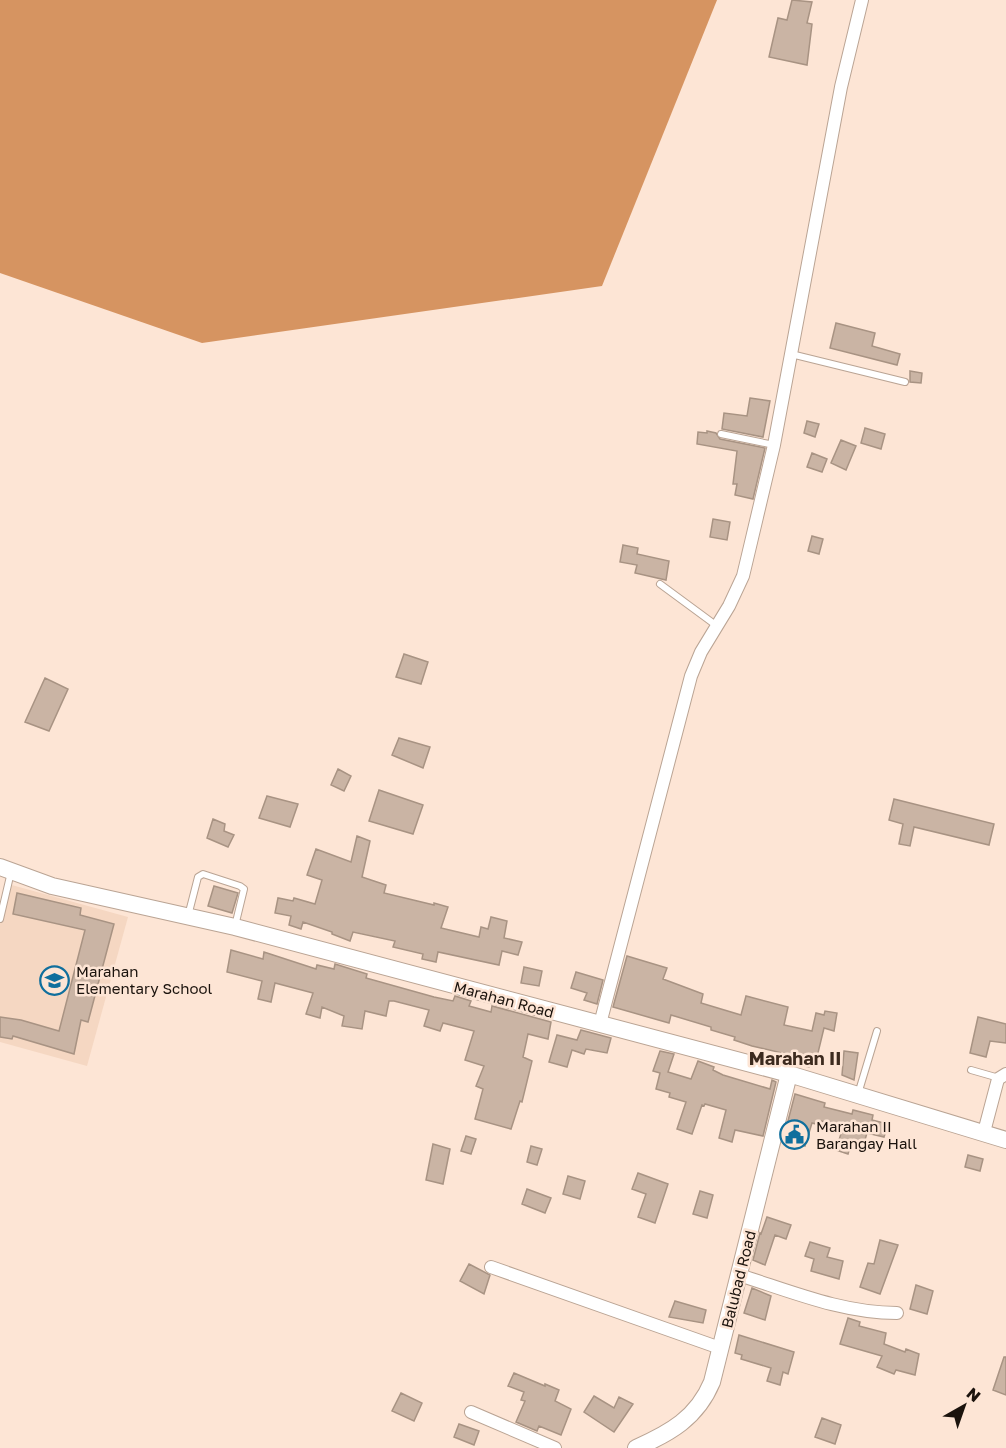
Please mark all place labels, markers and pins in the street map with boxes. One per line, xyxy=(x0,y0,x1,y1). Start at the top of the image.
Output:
place label: Marahan Elementary School xyxy=(76,962,212,997)
school or university icon: Marahan Elementary School xyxy=(39,964,71,996)
place label: Marahan II Barangay Hall xyxy=(816,1117,917,1152)
public building icon: Marahan II Barangay Hall xyxy=(779,1119,811,1151)

